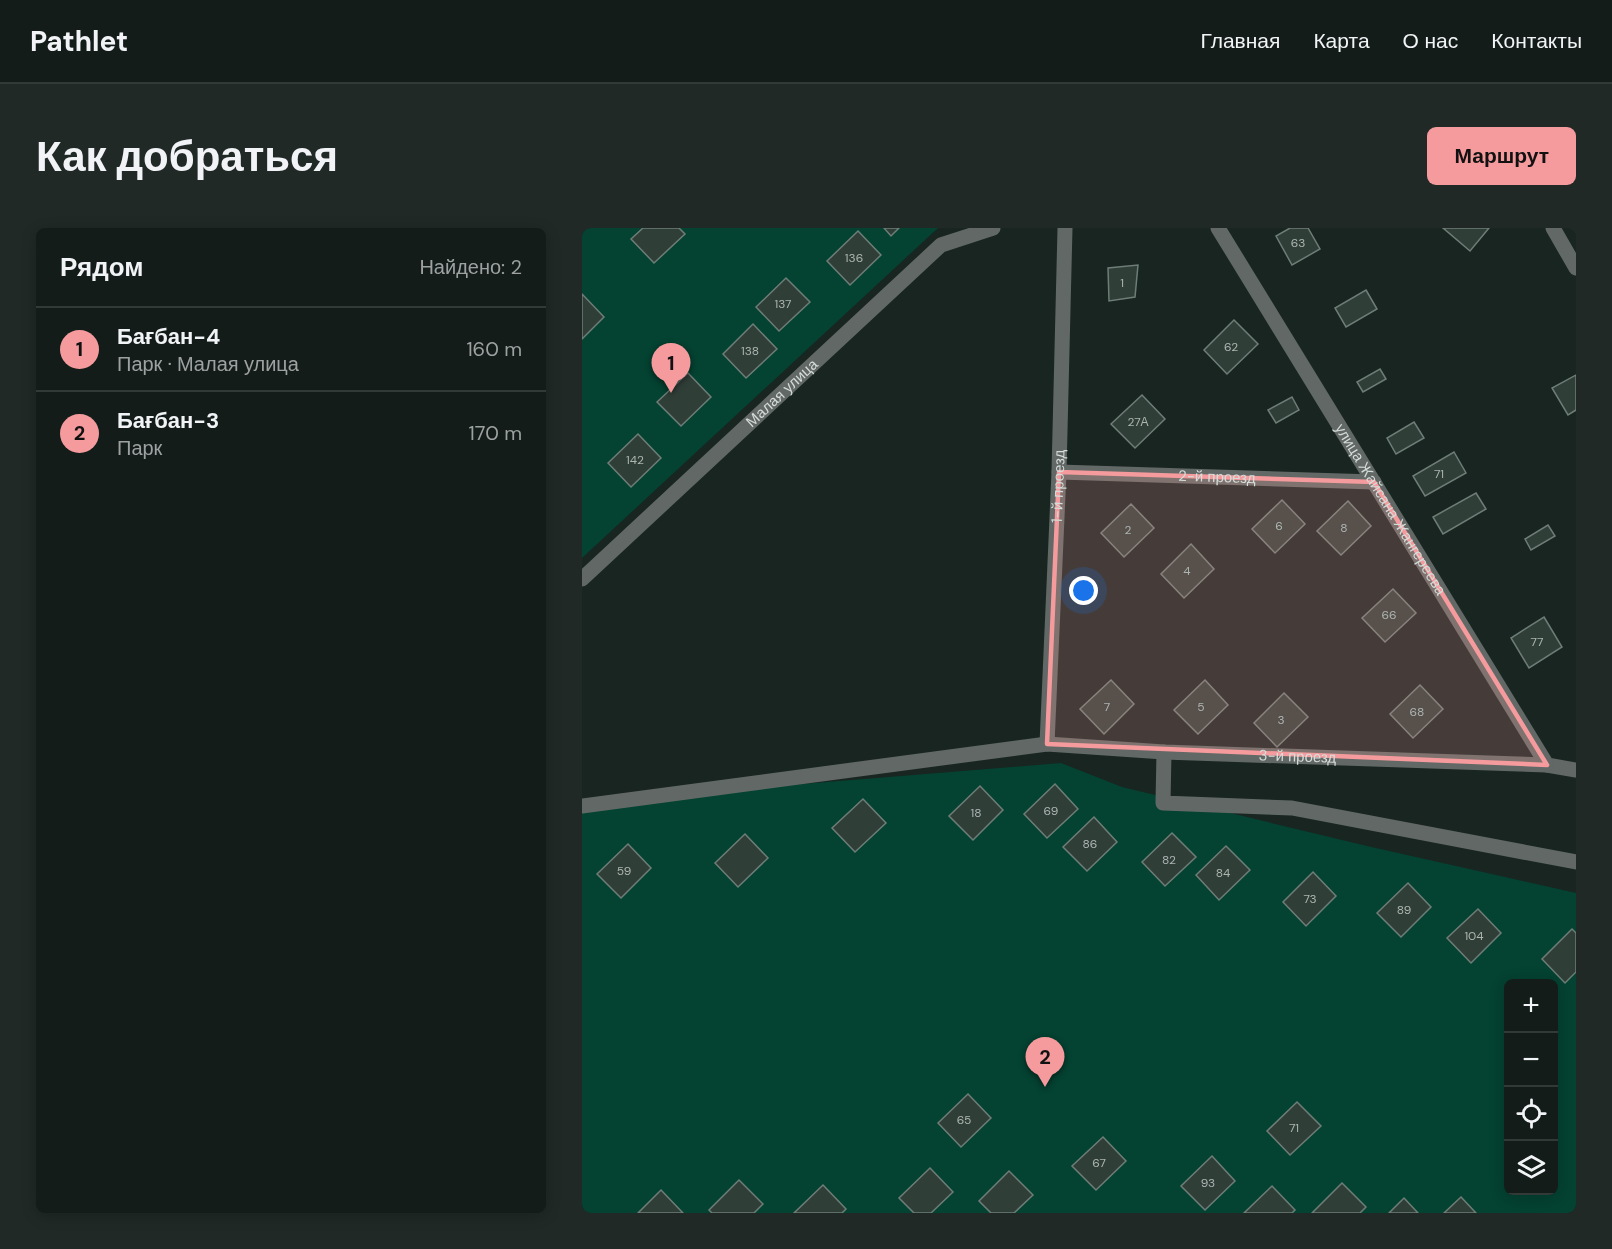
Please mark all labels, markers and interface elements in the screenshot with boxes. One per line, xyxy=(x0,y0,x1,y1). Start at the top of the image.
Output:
text: Pathlet xyxy=(30,23,128,60)
text: Главная xyxy=(1200,27,1280,55)
text: Карта xyxy=(1313,27,1370,55)
text: О нас xyxy=(1403,27,1458,55)
text: Контакты xyxy=(1491,27,1582,55)
button: Маршрут xyxy=(1427,127,1576,185)
text: Как добраться xyxy=(36,129,338,184)
house number: 63 xyxy=(1291,235,1305,251)
text: Рядом xyxy=(60,250,143,284)
house number: 136 xyxy=(845,250,863,266)
text: Найдено: 2 xyxy=(419,254,522,280)
house number: 1 xyxy=(1120,275,1124,291)
house number: 137 xyxy=(774,296,792,312)
text: Бағбан-4 xyxy=(117,322,220,351)
text: 1 xyxy=(76,336,83,362)
text: 160 m xyxy=(466,336,522,362)
house number: 62 xyxy=(1224,339,1238,355)
house number: 138 xyxy=(741,343,759,359)
pin: 1 xyxy=(652,344,691,393)
text: Парк · Малая улица xyxy=(117,351,299,377)
street label: Малая улица xyxy=(742,354,823,432)
text: Бағбан-3 xyxy=(117,406,219,435)
house number: 27А xyxy=(1127,414,1149,430)
text: 2 xyxy=(74,420,85,446)
text: 170 m xyxy=(469,420,522,446)
street label: улица Жайсана Жангереева xyxy=(1330,420,1451,600)
text: Парк xyxy=(117,435,162,461)
street label: 1-й проезд xyxy=(1047,449,1070,523)
house number: 142 xyxy=(626,452,644,468)
street label: 2-й проезд xyxy=(1178,466,1256,488)
house number: 71 xyxy=(1434,466,1444,482)
house number: 6 xyxy=(1275,518,1283,534)
house number: 8 xyxy=(1340,520,1348,536)
house number: 2 xyxy=(1125,522,1132,538)
house number: 4 xyxy=(1183,563,1191,579)
your location xyxy=(1069,576,1098,605)
house number: 66 xyxy=(1381,607,1397,623)
house number: 77 xyxy=(1531,634,1543,650)
house number: 7 xyxy=(1104,699,1110,715)
house number: 5 xyxy=(1197,699,1205,715)
house number: 68 xyxy=(1410,704,1424,720)
house number: 3 xyxy=(1277,712,1285,728)
street label: 3-й проезд xyxy=(1258,745,1337,768)
house number: 69 xyxy=(1044,803,1058,819)
house number: 18 xyxy=(970,805,982,821)
house number: 86 xyxy=(1083,836,1097,852)
house number: 82 xyxy=(1162,852,1176,868)
house number: 59 xyxy=(617,863,631,879)
house number: 84 xyxy=(1216,865,1230,881)
house number: 73 xyxy=(1303,891,1317,907)
house number: 89 xyxy=(1397,902,1411,918)
house number: 104 xyxy=(1464,928,1484,944)
map controls xyxy=(1504,979,1558,1195)
button: + xyxy=(1504,979,1558,1033)
button: − xyxy=(1504,1033,1558,1087)
pin: 2 xyxy=(1026,1038,1064,1087)
button: locate xyxy=(1504,1087,1558,1141)
house number: 65 xyxy=(957,1112,971,1128)
house number: 71 xyxy=(1289,1120,1299,1136)
button: layers xyxy=(1504,1141,1558,1195)
house number: 67 xyxy=(1092,1155,1106,1171)
house number: 93 xyxy=(1201,1175,1215,1191)

